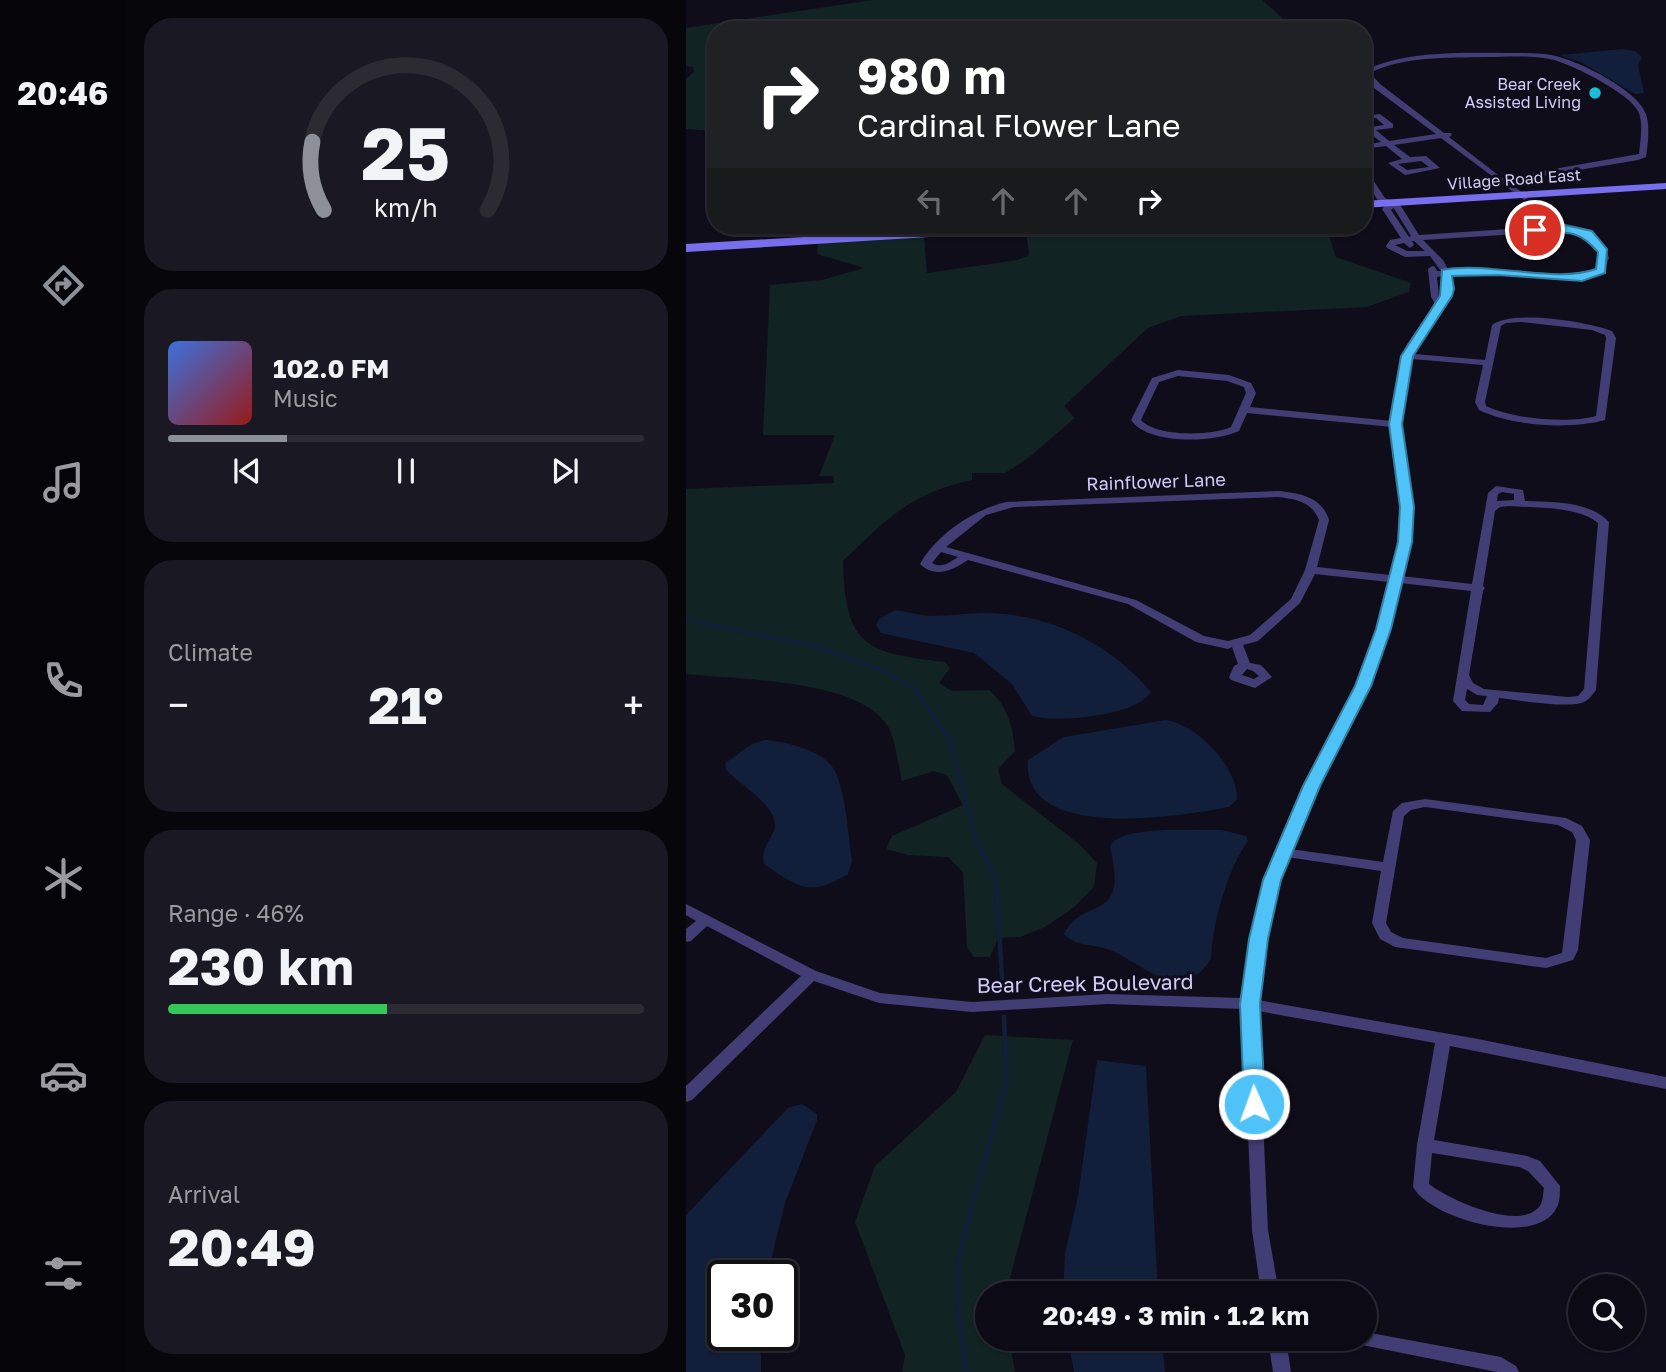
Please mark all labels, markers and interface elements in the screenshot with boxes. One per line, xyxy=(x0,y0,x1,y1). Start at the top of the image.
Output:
text: 980 m xyxy=(857,46,1006,105)
icon: right xyxy=(742,49,833,140)
text: 20:46 xyxy=(18,74,108,112)
place label: Bear Creek Assisted Living xyxy=(1465,74,1581,112)
marker: Bear Creek Assisted Living xyxy=(1587,85,1603,101)
text: Cardinal Flower Lane xyxy=(857,106,1181,144)
text: 25 xyxy=(362,110,450,197)
street label: Village Road East xyxy=(1446,164,1582,194)
icon: left xyxy=(911,182,949,220)
icon: ahead xyxy=(984,182,1022,220)
icon: ahead xyxy=(1057,182,1095,220)
icon: right xyxy=(1130,182,1168,220)
text: km/h xyxy=(374,192,438,223)
pin xyxy=(1505,200,1565,260)
icon: arrive xyxy=(1516,211,1554,249)
icon: directions xyxy=(39,261,88,310)
text: 102.0 FM xyxy=(273,353,389,384)
text: Music xyxy=(273,384,338,412)
icon: previous xyxy=(228,452,266,490)
icon: pause xyxy=(387,452,425,490)
icon: next xyxy=(546,452,584,490)
icon: music xyxy=(39,458,88,507)
street label: Rainflower Lane xyxy=(1086,468,1226,494)
text: Climate xyxy=(168,638,253,666)
icon: phone xyxy=(39,656,88,705)
text: 21° xyxy=(368,673,444,735)
text: − xyxy=(168,682,189,727)
text: + xyxy=(623,682,644,727)
icon: climate xyxy=(39,854,88,903)
text: Range · 46% xyxy=(168,899,304,927)
text: 230 km xyxy=(168,934,354,996)
street label: Bear Creek Boulevard xyxy=(976,968,1194,998)
icon: car xyxy=(39,1051,88,1100)
position arrow xyxy=(1217,1067,1291,1141)
text: Arrival xyxy=(168,1180,240,1208)
text: 20:49 xyxy=(168,1215,316,1277)
icon: filters xyxy=(39,1249,88,1298)
speed limit sign: 30 xyxy=(707,1260,798,1351)
map controls xyxy=(1568,1274,1645,1351)
button: search xyxy=(1568,1274,1645,1351)
text: 20:49 · 3 min · 1.2 km xyxy=(1043,1300,1309,1331)

